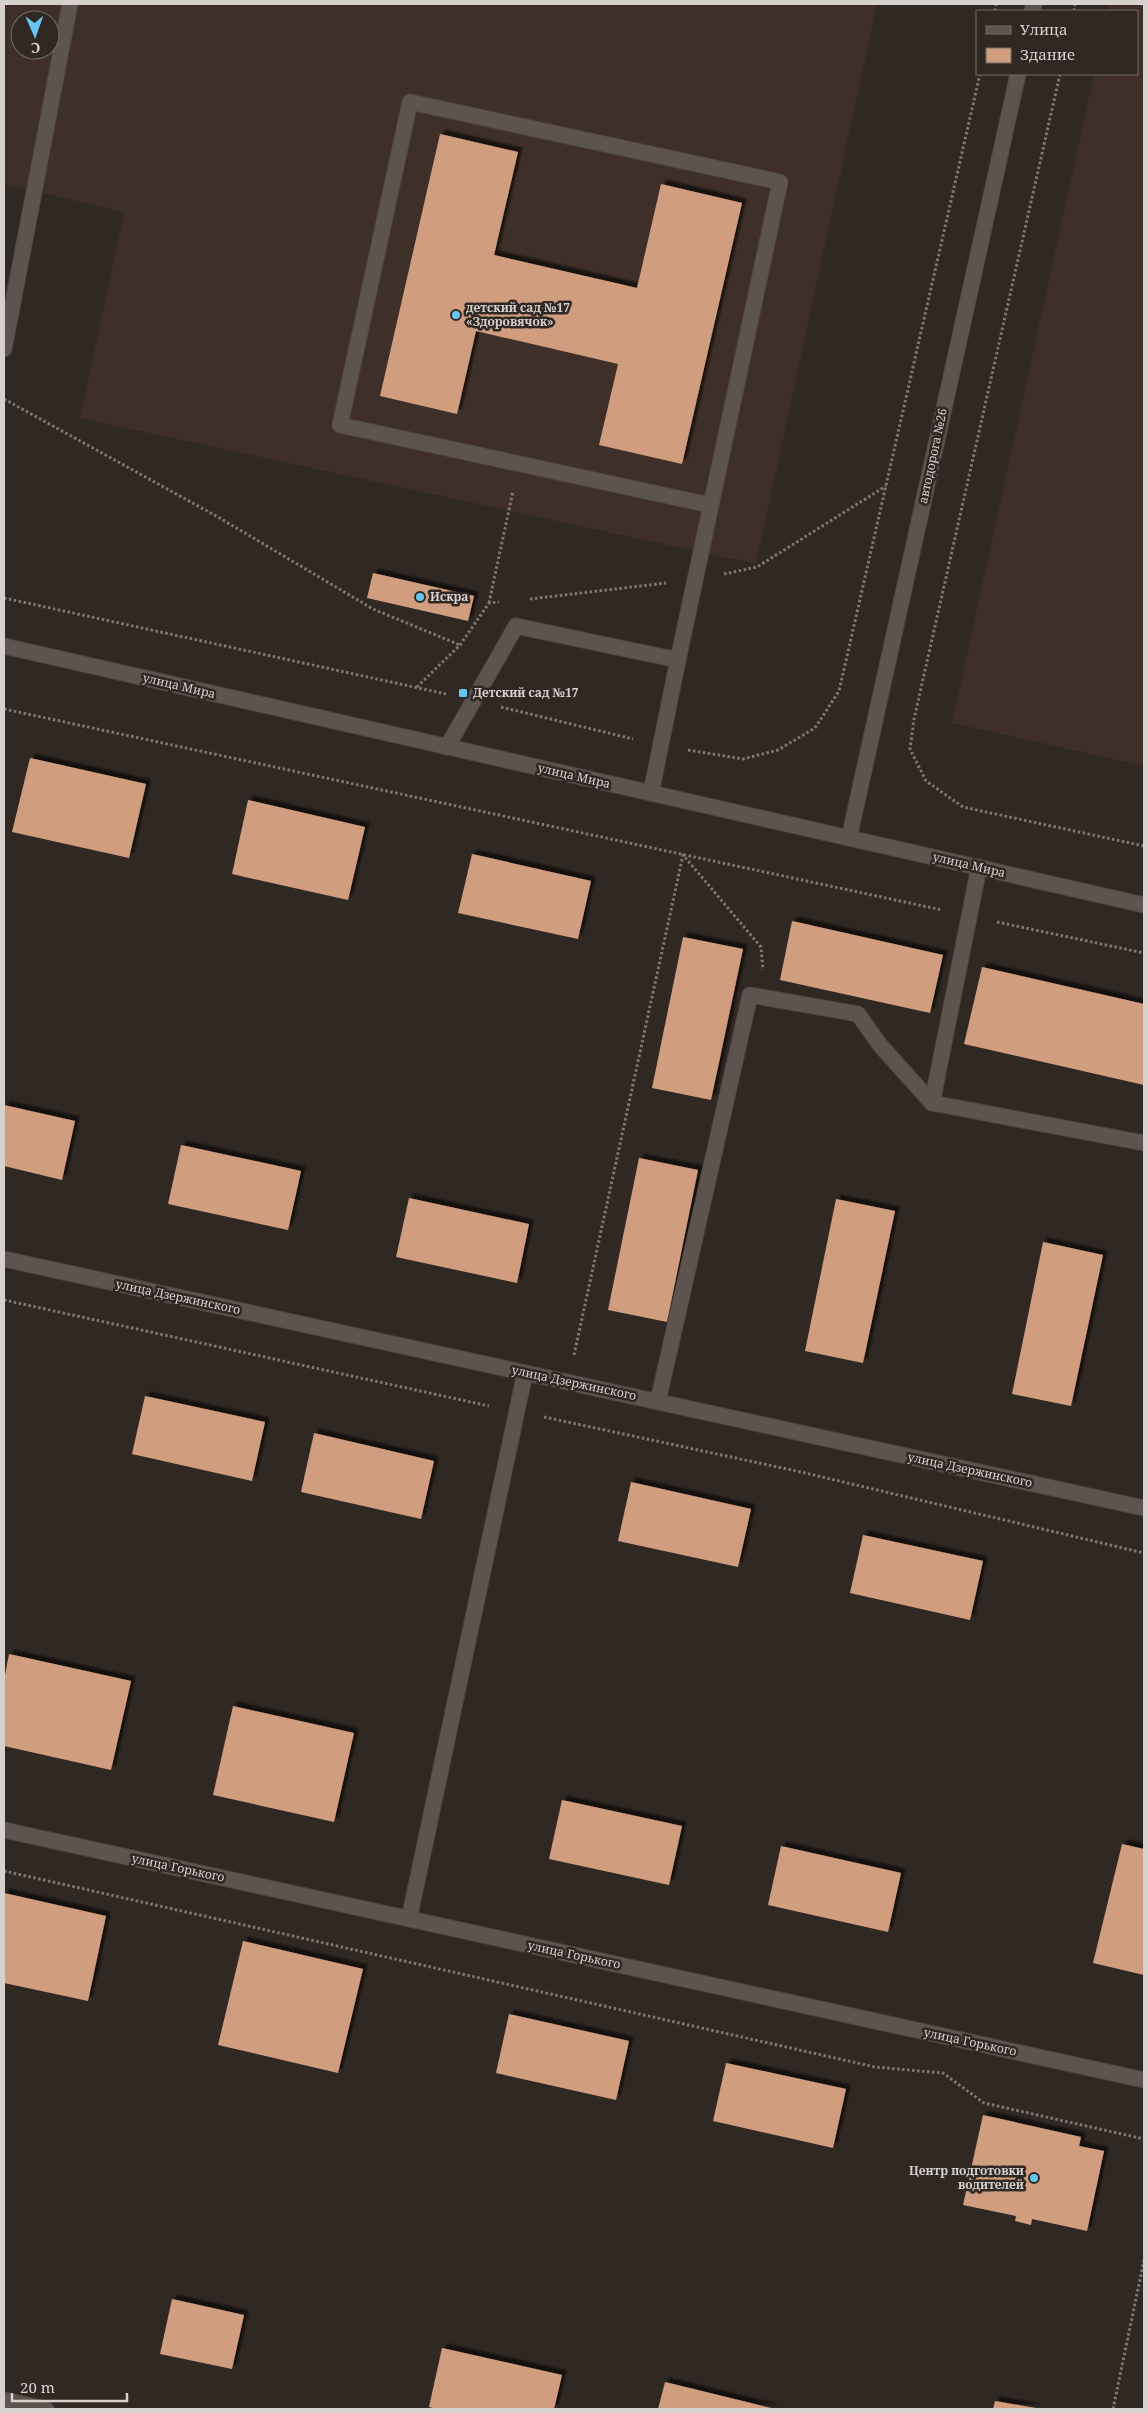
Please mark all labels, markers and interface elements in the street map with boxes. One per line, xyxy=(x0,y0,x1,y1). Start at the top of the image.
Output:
north arrow xyxy=(10,10,60,60)
legend xyxy=(976,10,1138,75)
text: Улица xyxy=(1020,19,1068,39)
text: С xyxy=(31,39,40,58)
text: Здание xyxy=(1020,44,1075,64)
place label: детский сад №17 «Здоровячок» xyxy=(466,299,570,330)
marker: детский сад №17 «Здоровячок» xyxy=(450,309,462,321)
street label: автодорога №26 xyxy=(914,406,951,505)
place label: Искра xyxy=(430,588,468,605)
marker: Искра xyxy=(414,591,426,603)
street label: улица Мира xyxy=(141,669,217,702)
place label: Детский сад №17 xyxy=(473,684,579,701)
marker: Детский сад №17 xyxy=(457,687,469,699)
street label: улица Мира xyxy=(536,759,612,792)
street label: улица Мира xyxy=(931,848,1007,881)
street label: улица Дзержинского xyxy=(114,1275,242,1318)
street label: улица Дзержинского xyxy=(510,1361,638,1404)
street label: улица Дзержинского xyxy=(906,1448,1034,1491)
street label: улица Горького xyxy=(130,1849,226,1886)
street label: улица Горького xyxy=(526,1936,622,1973)
street label: улица Горького xyxy=(922,2023,1018,2060)
place label: Центр подготовки водителей xyxy=(909,2162,1024,2193)
marker: Центр подготовки водителей xyxy=(1028,2172,1040,2184)
scale bar xyxy=(12,2370,128,2402)
text: 20 m xyxy=(20,2377,55,2397)

